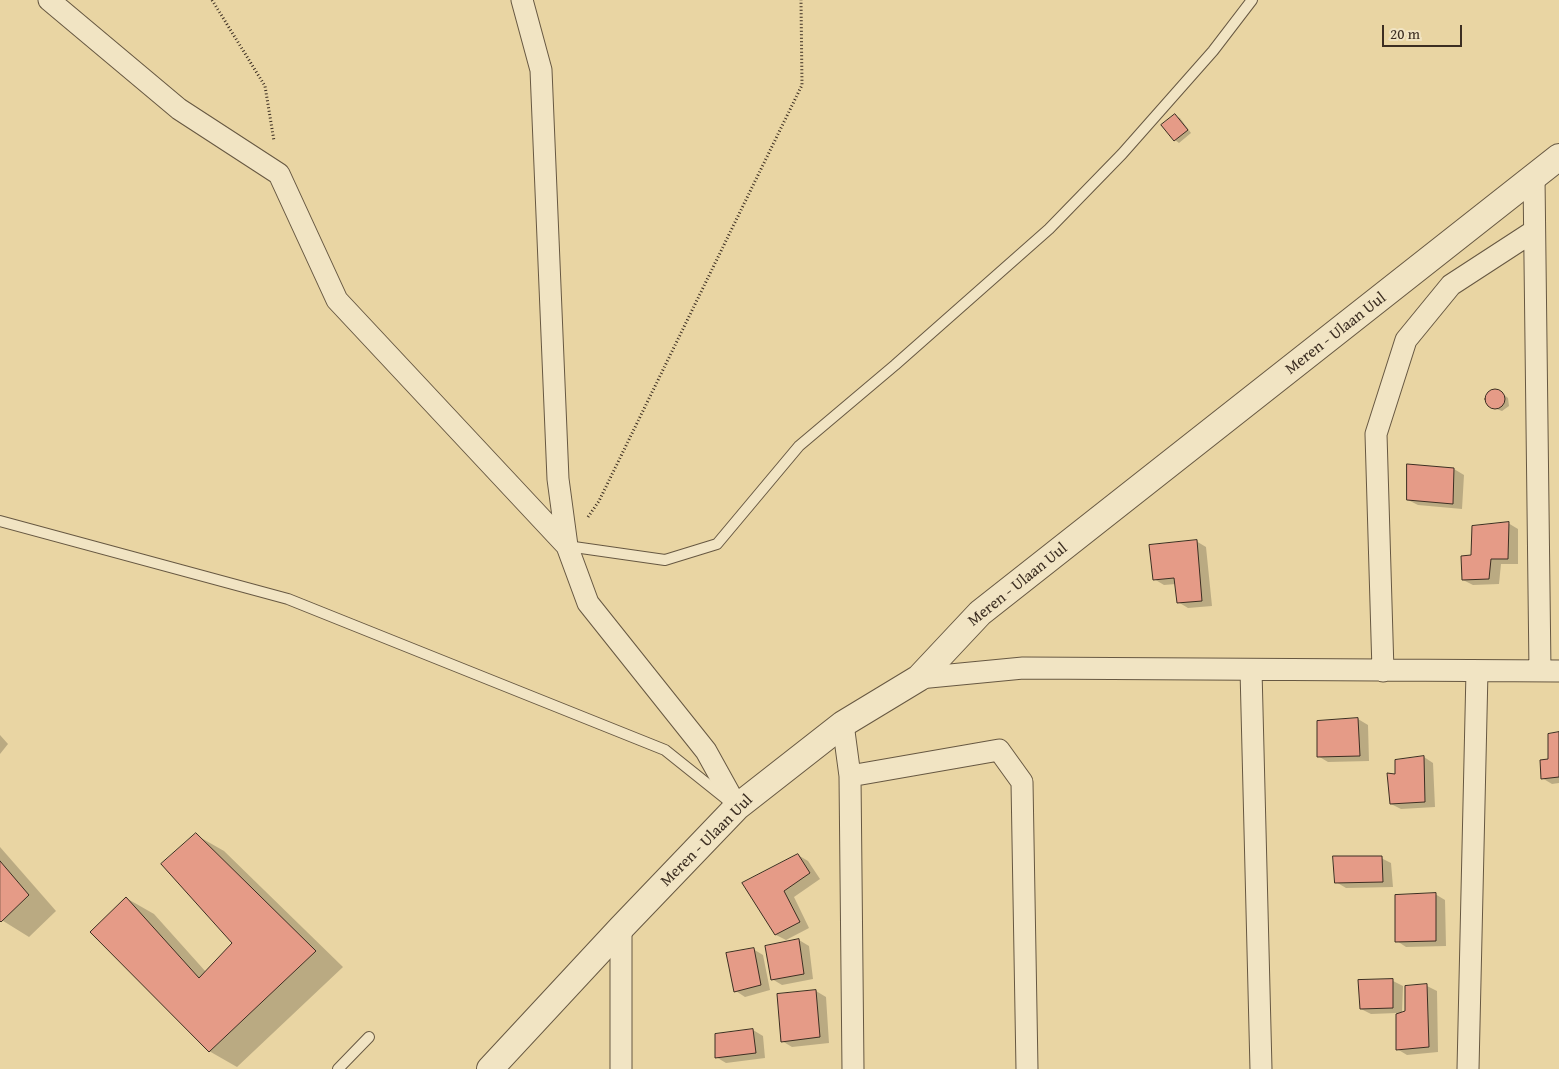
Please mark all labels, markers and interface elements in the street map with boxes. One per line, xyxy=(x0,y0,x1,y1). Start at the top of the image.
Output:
scale bar xyxy=(1384,15,1464,47)
text: 20 m xyxy=(1390,23,1420,44)
street label: Meren - Ulaan Uul xyxy=(1282,289,1390,379)
street label: Meren - Ulaan Uul xyxy=(964,539,1072,631)
street label: Meren - Ulaan Uul xyxy=(657,791,757,891)

